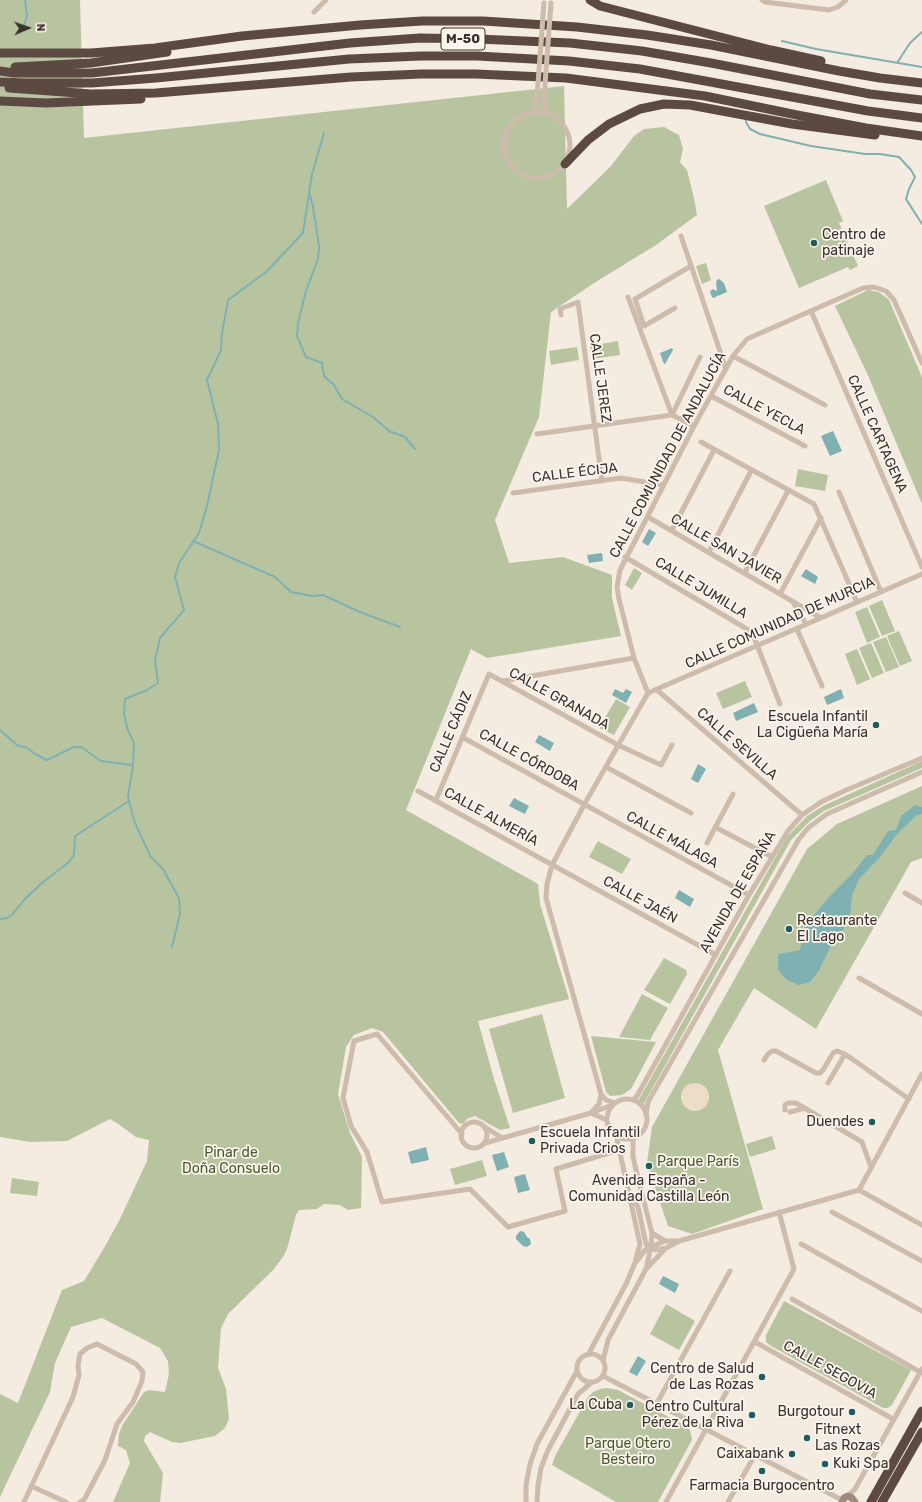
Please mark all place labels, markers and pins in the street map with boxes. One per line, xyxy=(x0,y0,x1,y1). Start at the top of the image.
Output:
place label: Centro de patinaje xyxy=(822,227,886,260)
marker: Centro de patinaje xyxy=(809,238,819,248)
place label: Escuela Infantil La Cigüeña María xyxy=(757,709,868,742)
marker: Escuela Infantil La Cigüeña María xyxy=(871,720,881,730)
place label: Restaurante El Lago xyxy=(797,913,877,946)
marker: Restaurante El Lago xyxy=(784,924,794,934)
place label: Duendes xyxy=(806,1114,864,1130)
marker: Duendes xyxy=(867,1117,877,1127)
place label: Escuela Infantil Privada Crios xyxy=(540,1125,640,1158)
marker: Escuela Infantil Privada Crios xyxy=(527,1136,537,1146)
marker: Avenida España - Comunidad Castilla León xyxy=(644,1161,654,1171)
place label: Avenida España - Comunidad Castilla León xyxy=(568,1173,730,1206)
place label: Centro de Salud de Las Rozas xyxy=(650,1361,754,1394)
marker: Centro de Salud de Las Rozas xyxy=(757,1372,767,1382)
place label: La Cuba xyxy=(569,1397,622,1413)
place label: Centro Cultural Pérez de la Riva xyxy=(642,1399,744,1432)
marker: La Cuba xyxy=(625,1400,635,1410)
place label: Burgotour xyxy=(777,1404,844,1420)
marker: Burgotour xyxy=(847,1407,857,1417)
marker: Centro Cultural Pérez de la Riva xyxy=(747,1410,757,1420)
place label: Fitnext Las Rozas xyxy=(815,1422,880,1454)
marker: Fitnext Las Rozas xyxy=(802,1433,812,1443)
place label: Caixabank xyxy=(717,1446,784,1462)
marker: Caixabank xyxy=(787,1449,797,1459)
place label: Kuki Spa xyxy=(833,1456,888,1472)
marker: Kuki Spa xyxy=(820,1459,830,1469)
marker: Farmacia Burgocentro xyxy=(757,1466,767,1476)
place label: Farmacia Burgocentro xyxy=(689,1478,835,1494)

